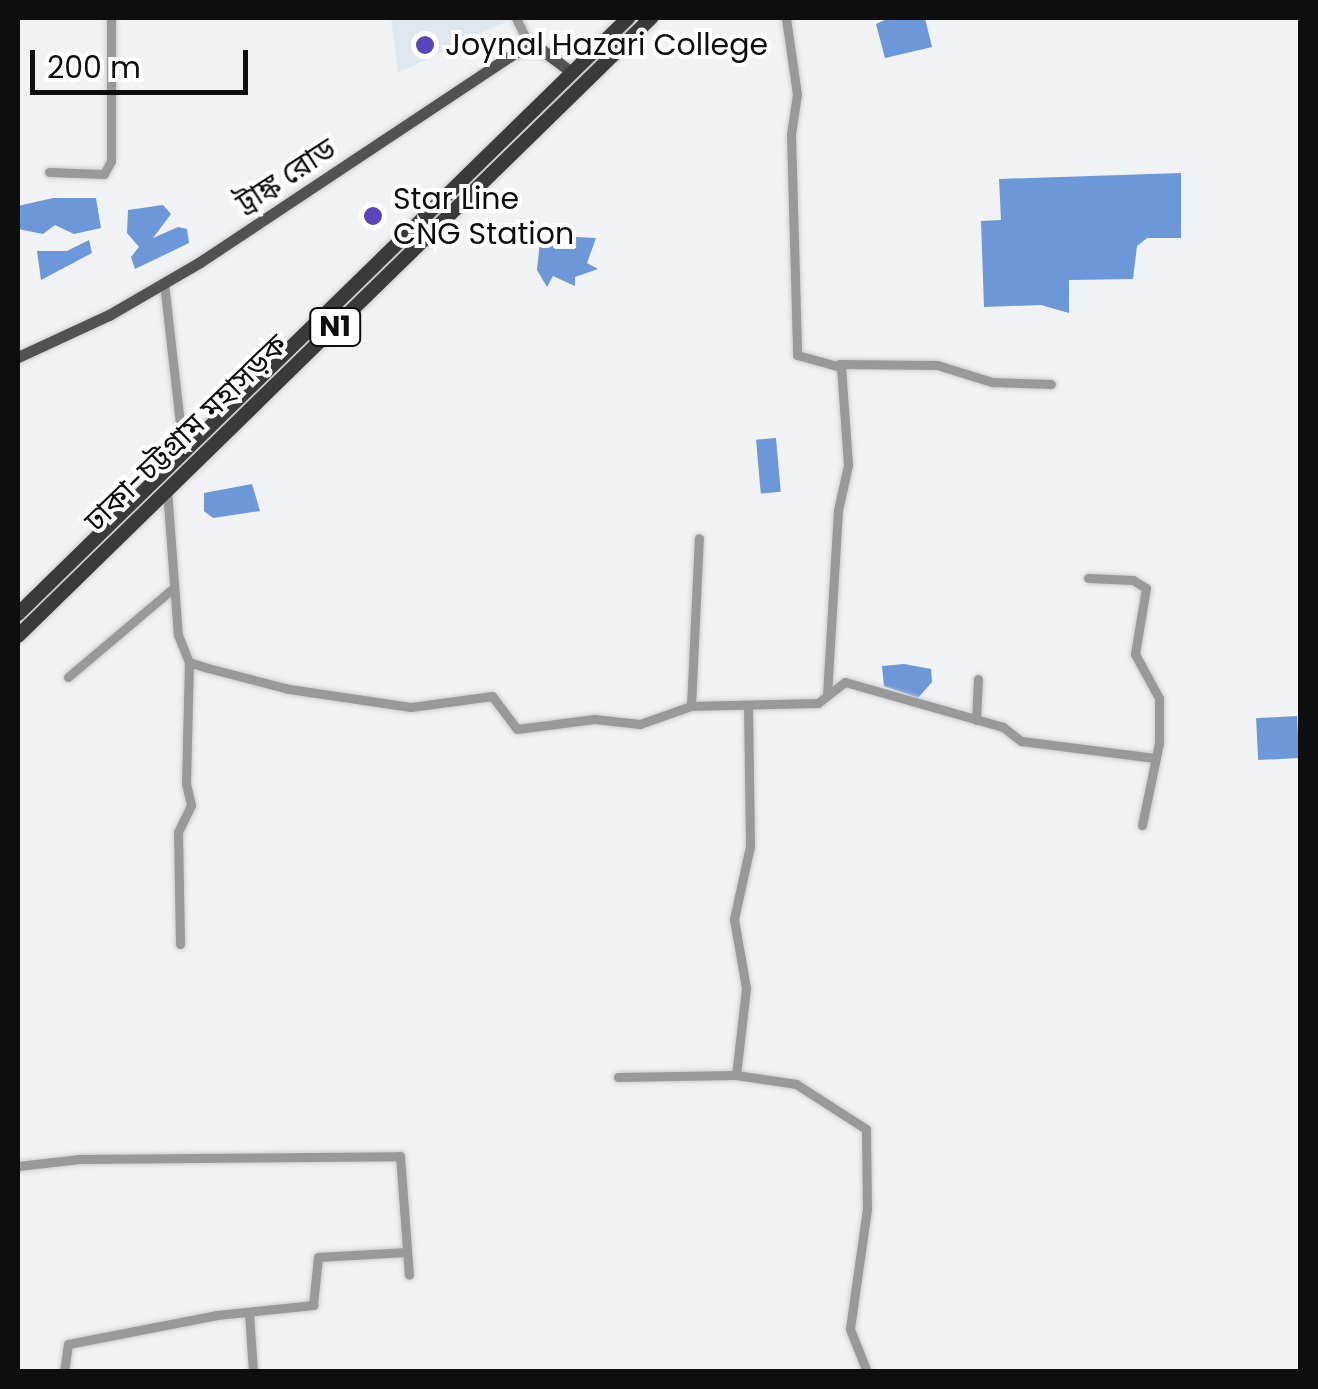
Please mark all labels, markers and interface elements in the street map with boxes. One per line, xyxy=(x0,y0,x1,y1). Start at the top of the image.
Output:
place label: Joynal Hazari College xyxy=(445,27,768,63)
scale bar xyxy=(35,30,252,92)
marker: Joynal Hazari College xyxy=(414,34,436,56)
text: 200 m xyxy=(47,46,141,89)
street label: ট্রাঙ্ক রোড xyxy=(230,131,342,221)
place label: Star Line CNG Station xyxy=(393,181,574,252)
marker: Star Line CNG Station xyxy=(362,205,384,227)
road number: N1 xyxy=(308,304,362,350)
street label: ঢাকা-চট্টগ্রাম মহাসড়ক xyxy=(77,327,295,539)

